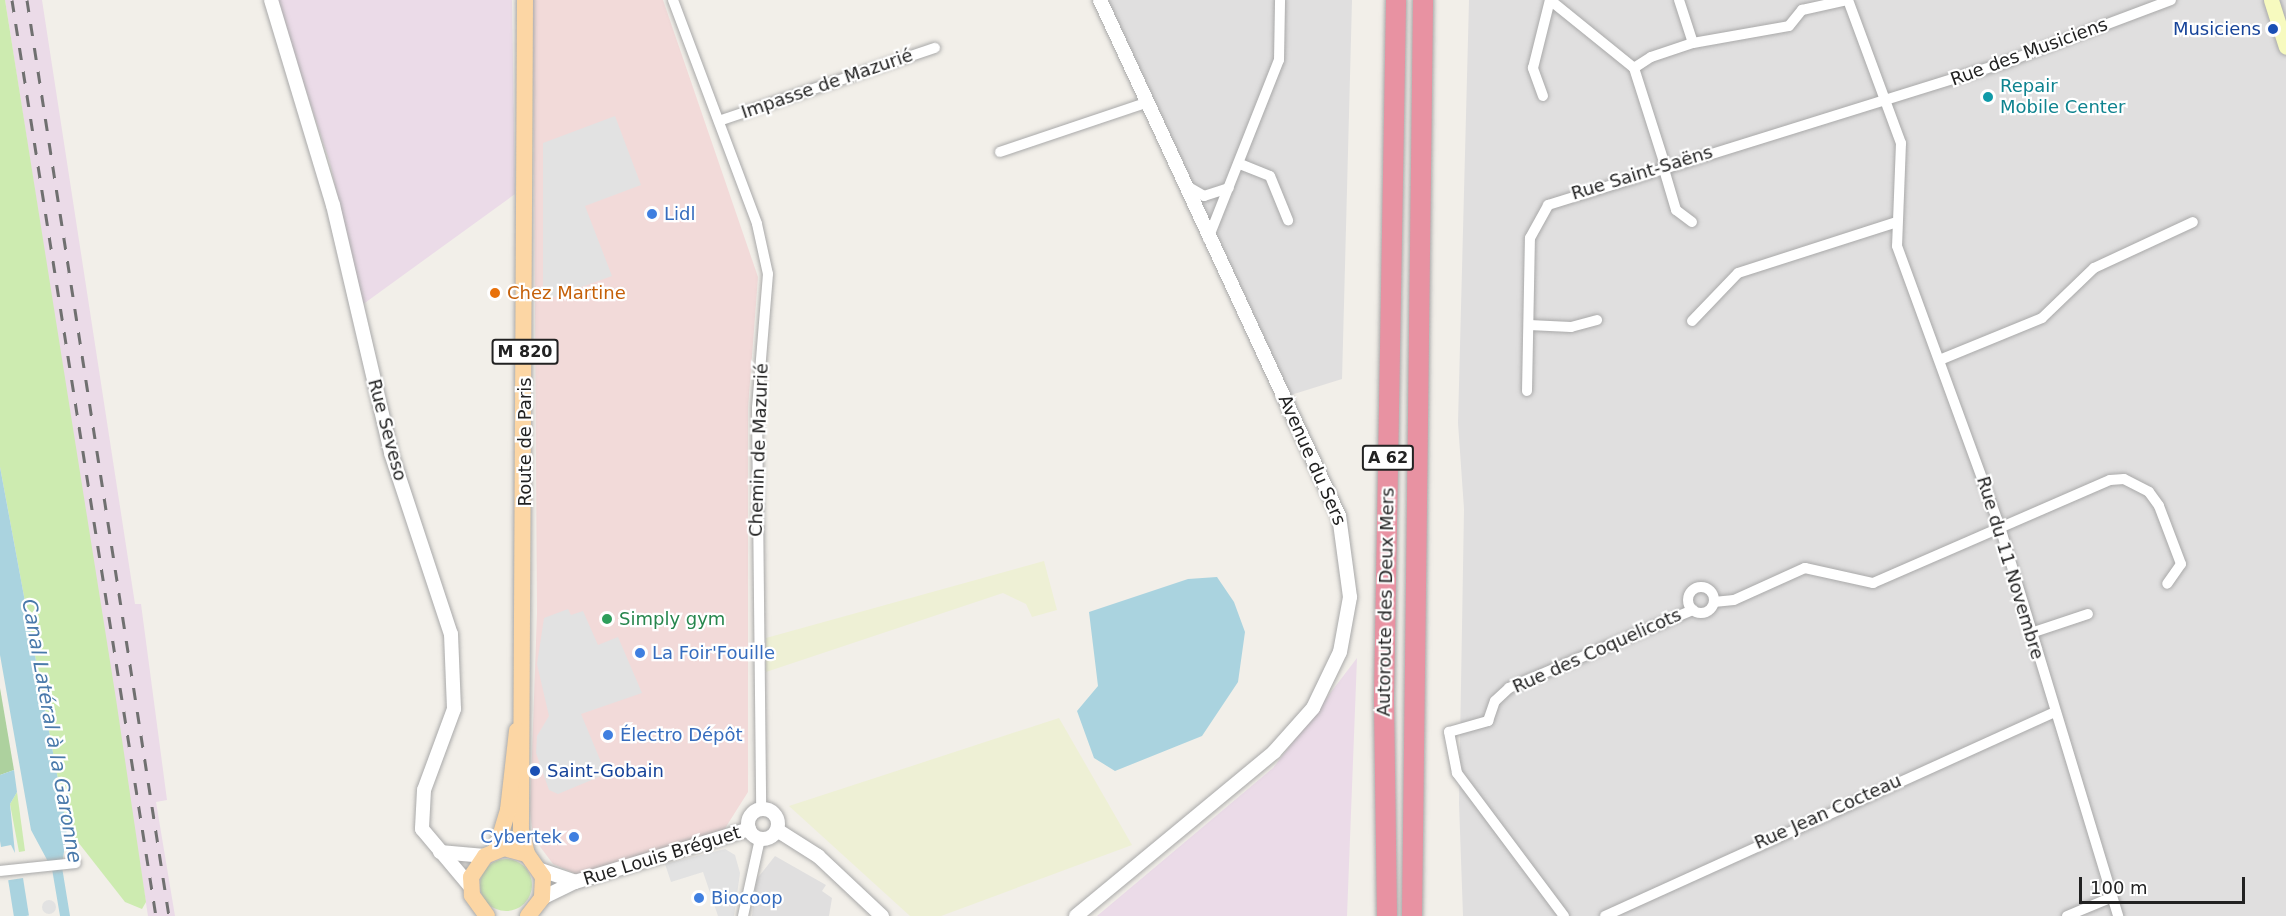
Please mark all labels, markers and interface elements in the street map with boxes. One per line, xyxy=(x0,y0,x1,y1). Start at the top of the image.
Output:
street label: Rue des Musiciens xyxy=(1948,14,2110,90)
place label: Musiciens xyxy=(2173,18,2261,40)
marker: Musiciens xyxy=(2266,22,2280,36)
street label: Impasse de Mazurié xyxy=(738,44,916,124)
place label: Repair Mobile Center xyxy=(2000,76,2125,118)
marker: Repair Mobile Center xyxy=(1981,90,1995,104)
street label: Rue Saint-Saëns xyxy=(1569,141,1715,205)
place label: Lidl xyxy=(664,203,695,225)
marker: Lidl xyxy=(645,207,659,221)
place label: Chez Martine xyxy=(507,282,626,304)
marker: Chez Martine xyxy=(488,286,502,300)
road number: M 820 xyxy=(490,339,560,365)
street label: Chemin de Mazurié xyxy=(745,363,773,537)
street label: Rue Seveso xyxy=(363,377,411,483)
street label: Route de Paris xyxy=(514,377,536,507)
street label: Avenue du Sers xyxy=(1274,391,1350,529)
road number: A 62 xyxy=(1361,445,1415,471)
street label: Rue du 11 Novembre xyxy=(1972,474,2048,662)
street label: Autoroute des Deux Mers xyxy=(1373,487,1399,717)
water label: Canal Latéral à la Garonne xyxy=(17,597,87,865)
street label: Rue des Coquelicots xyxy=(1509,604,1685,698)
place label: Simply gym xyxy=(619,608,725,630)
marker: Simply gym xyxy=(600,612,614,626)
place label: La Foir'Fouille xyxy=(652,642,775,664)
marker: La Foir'Fouille xyxy=(633,646,647,660)
place label: Électro Dépôt xyxy=(620,724,743,746)
marker: Électro Dépôt xyxy=(601,728,615,742)
place label: Saint-Gobain xyxy=(547,760,664,782)
marker: Saint-Gobain xyxy=(528,764,542,778)
street label: Rue Jean Cocteau xyxy=(1751,770,1905,854)
street label: Rue Louis Bréguet xyxy=(581,822,743,890)
place label: Cybertek xyxy=(480,826,562,848)
marker: Cybertek xyxy=(567,830,581,844)
scale bar xyxy=(2082,865,2248,903)
text: 100 m xyxy=(2090,877,2148,898)
place label: Biocoop xyxy=(711,887,783,909)
marker: Biocoop xyxy=(692,891,706,905)

